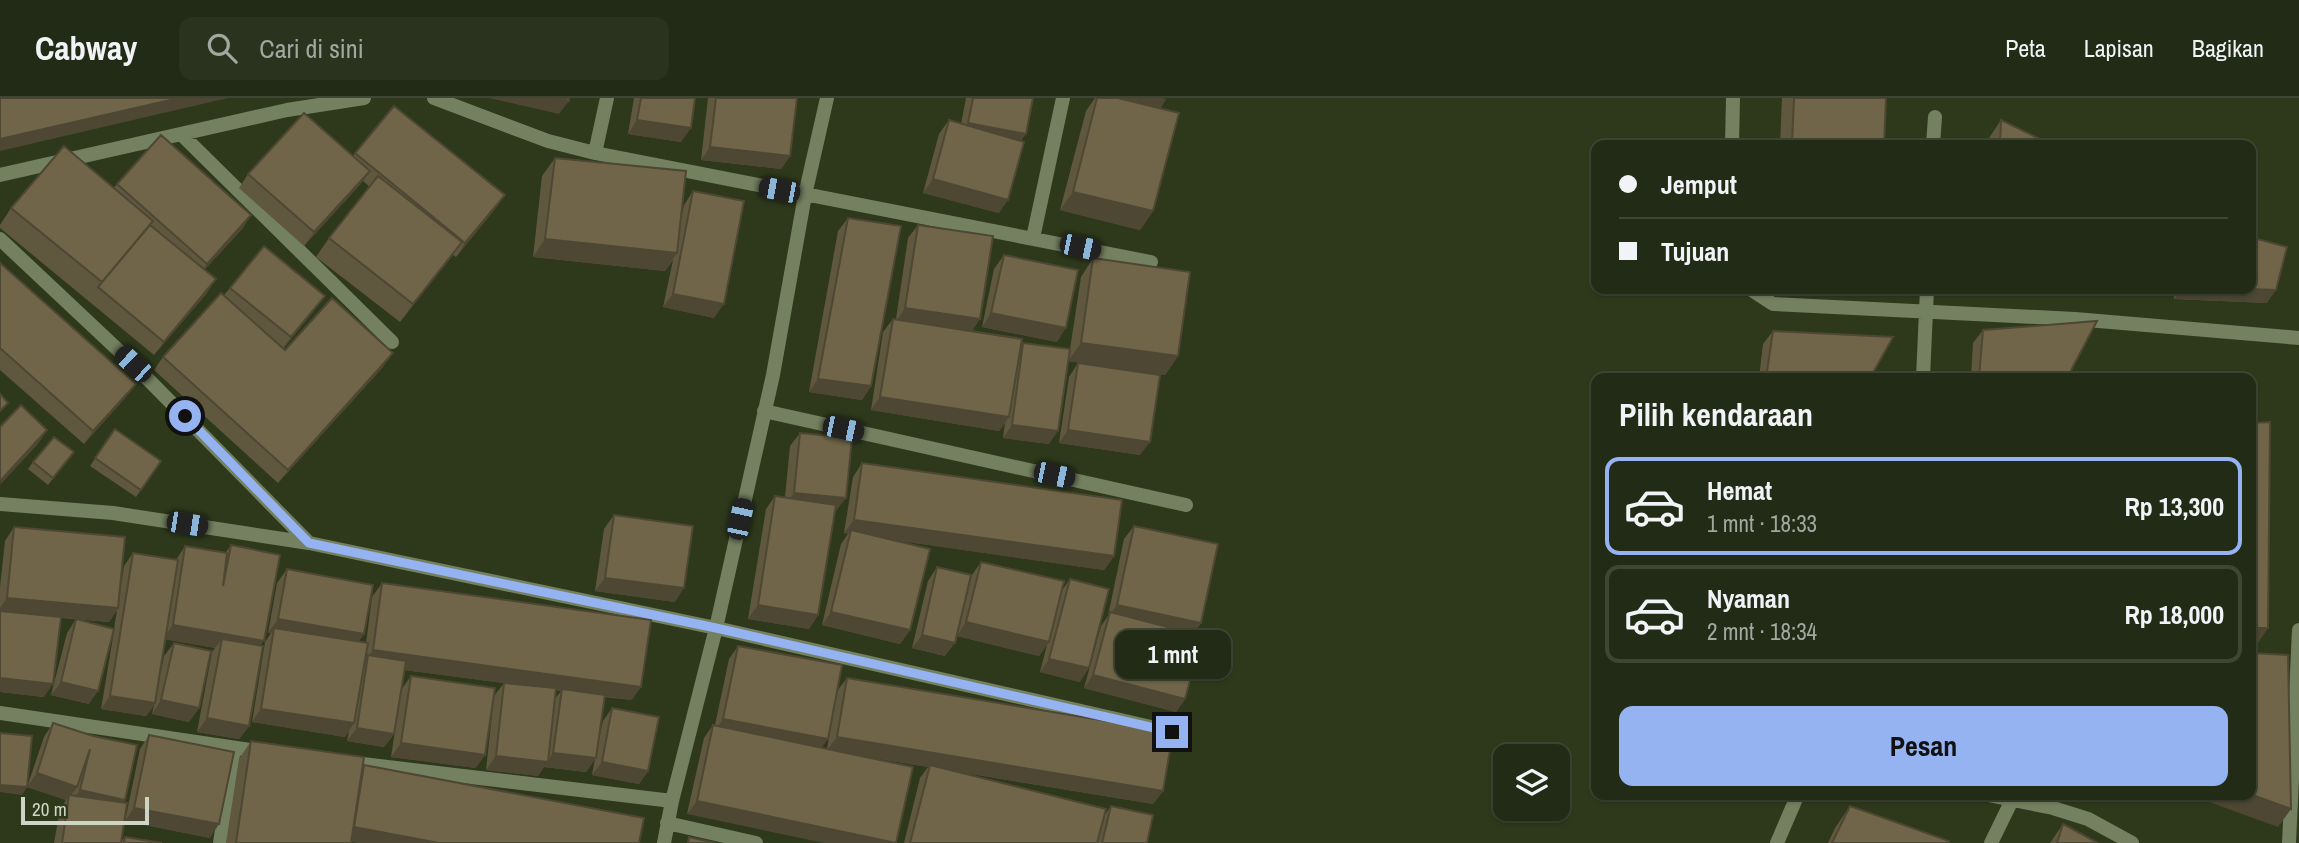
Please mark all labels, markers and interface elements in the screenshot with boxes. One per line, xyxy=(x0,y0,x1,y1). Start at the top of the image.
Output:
search box xyxy=(179,17,669,80)
text: Cabway xyxy=(35,26,137,70)
icon: search xyxy=(203,29,241,67)
text: Cari di sini xyxy=(259,31,364,66)
text: Peta xyxy=(2005,32,2046,64)
text: Lapisan xyxy=(2084,32,2154,64)
text: Bagikan xyxy=(2192,32,2264,64)
text: Jemput xyxy=(1661,167,1737,202)
car xyxy=(757,176,802,204)
car xyxy=(1058,232,1103,262)
text: Tujuan xyxy=(1661,234,1729,269)
car xyxy=(111,342,156,386)
text: Pilih kendaraan xyxy=(1619,393,1813,436)
route start xyxy=(169,400,201,432)
car xyxy=(821,414,866,444)
car xyxy=(1032,460,1077,490)
text: Hemat xyxy=(1707,473,1772,508)
icon: car xyxy=(1623,475,1686,538)
text: Rp 13,300 xyxy=(2124,489,2224,524)
car xyxy=(726,496,755,542)
text: 1 mnt · 18:33 xyxy=(1707,508,1817,539)
car xyxy=(165,510,210,538)
text: Nyaman xyxy=(1707,581,1790,616)
icon: car xyxy=(1623,583,1686,646)
text: Rp 18,000 xyxy=(2124,597,2224,632)
text: 2 mnt · 18:34 xyxy=(1707,616,1817,647)
callout: 1 mnt xyxy=(1114,630,1230,680)
text: 1 mnt xyxy=(1148,639,1198,670)
button: Pesan xyxy=(1619,706,2228,786)
route end xyxy=(1156,716,1188,748)
map controls xyxy=(1493,744,1570,821)
button: layers xyxy=(1493,744,1570,821)
scale bar xyxy=(21,794,149,826)
text: 20 m xyxy=(32,796,67,822)

